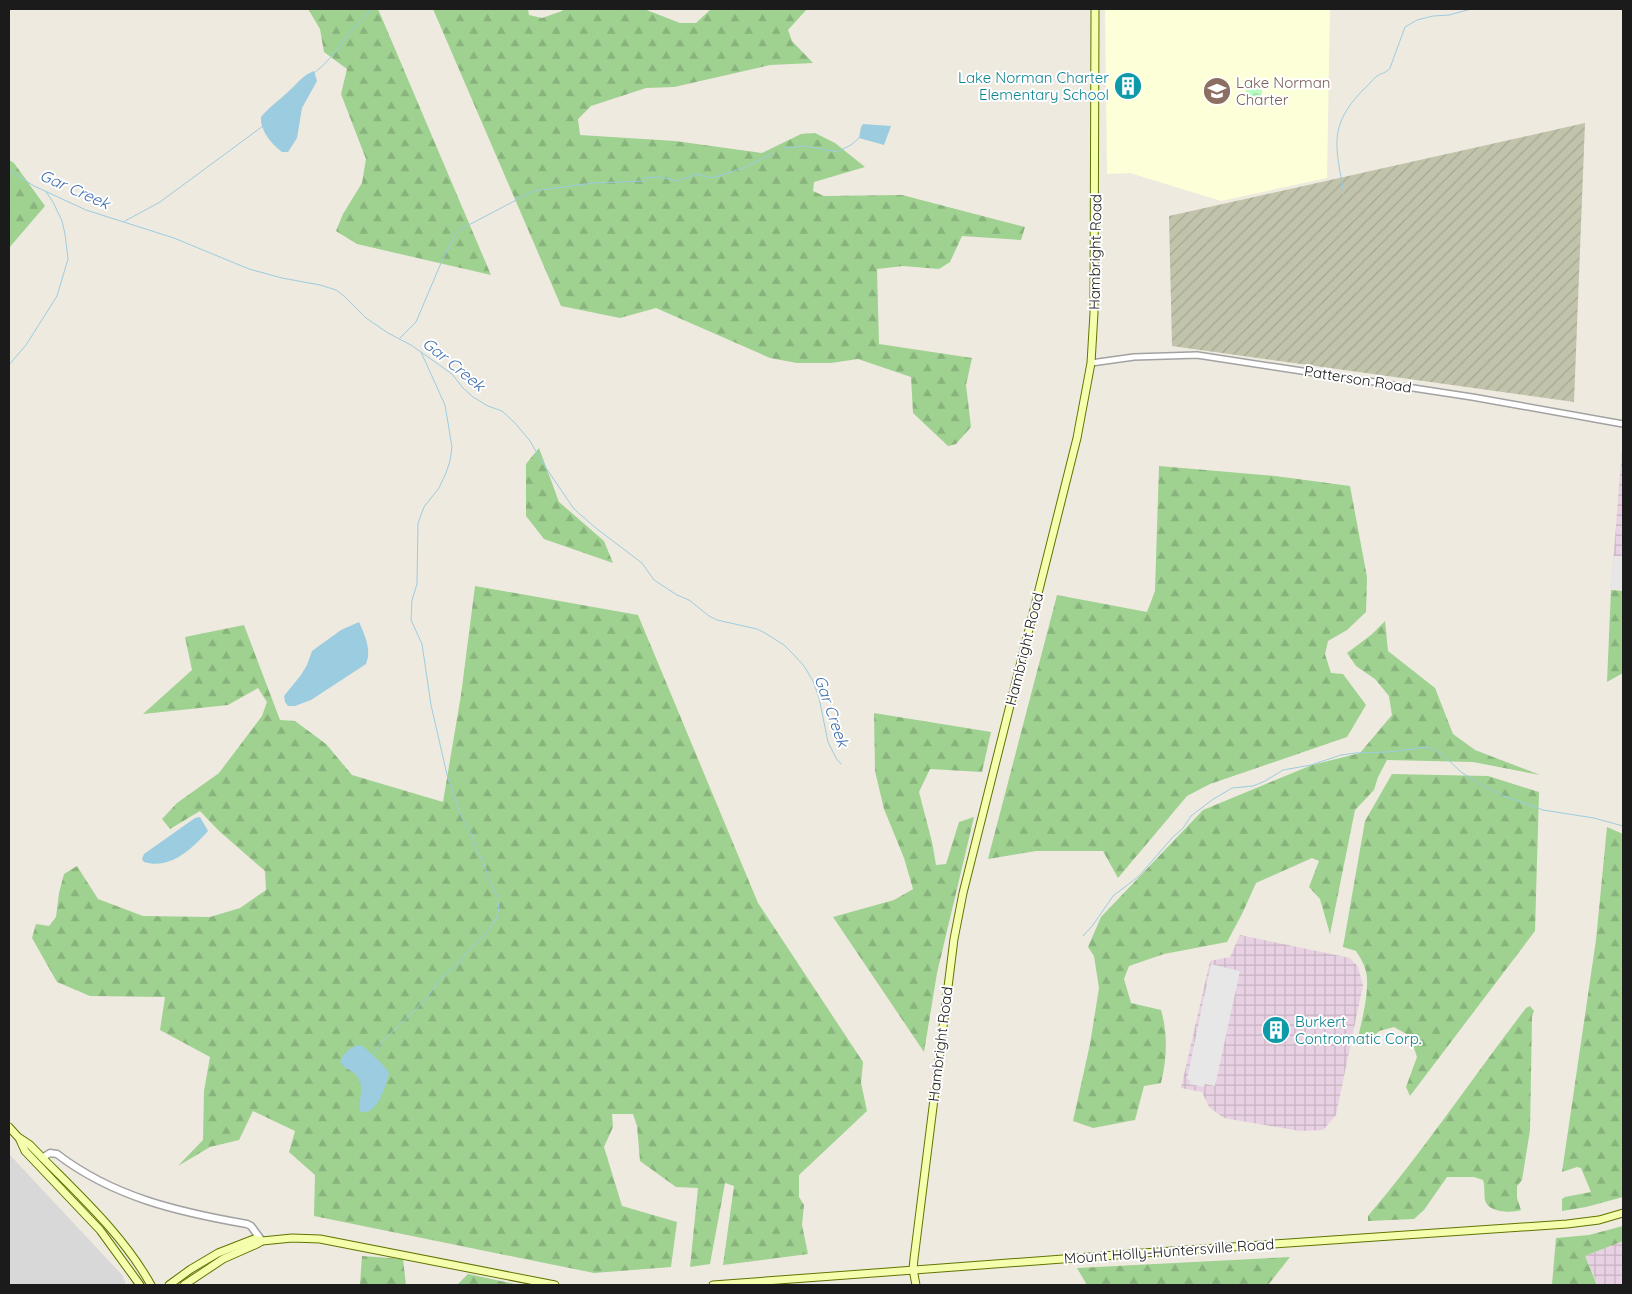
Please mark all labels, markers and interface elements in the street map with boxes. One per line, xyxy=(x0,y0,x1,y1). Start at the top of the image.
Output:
place label: Lake Norman Charter Elementary School xyxy=(958,68,1109,104)
building icon: Lake Norman Charter Elementary School xyxy=(1113,71,1143,101)
place label: Lake Norman Charter xyxy=(1236,73,1331,109)
school or university icon: Lake Norman Charter xyxy=(1202,76,1232,106)
water label: Gar Creek xyxy=(37,165,114,214)
street label: Hambright Road xyxy=(1084,194,1106,310)
water label: Gar Creek xyxy=(419,333,490,396)
street label: Patterson Road xyxy=(1303,361,1413,397)
street label: Hambright Road xyxy=(1001,590,1047,708)
water label: Gar Creek xyxy=(810,673,854,751)
street label: Hambright Road xyxy=(924,985,956,1103)
place label: Burkert Contromatic Corp. xyxy=(1295,1012,1421,1048)
building icon: Burkert Contromatic Corp. xyxy=(1261,1015,1291,1045)
street label: Mount Holly-Huntersville Road xyxy=(1063,1234,1275,1268)

